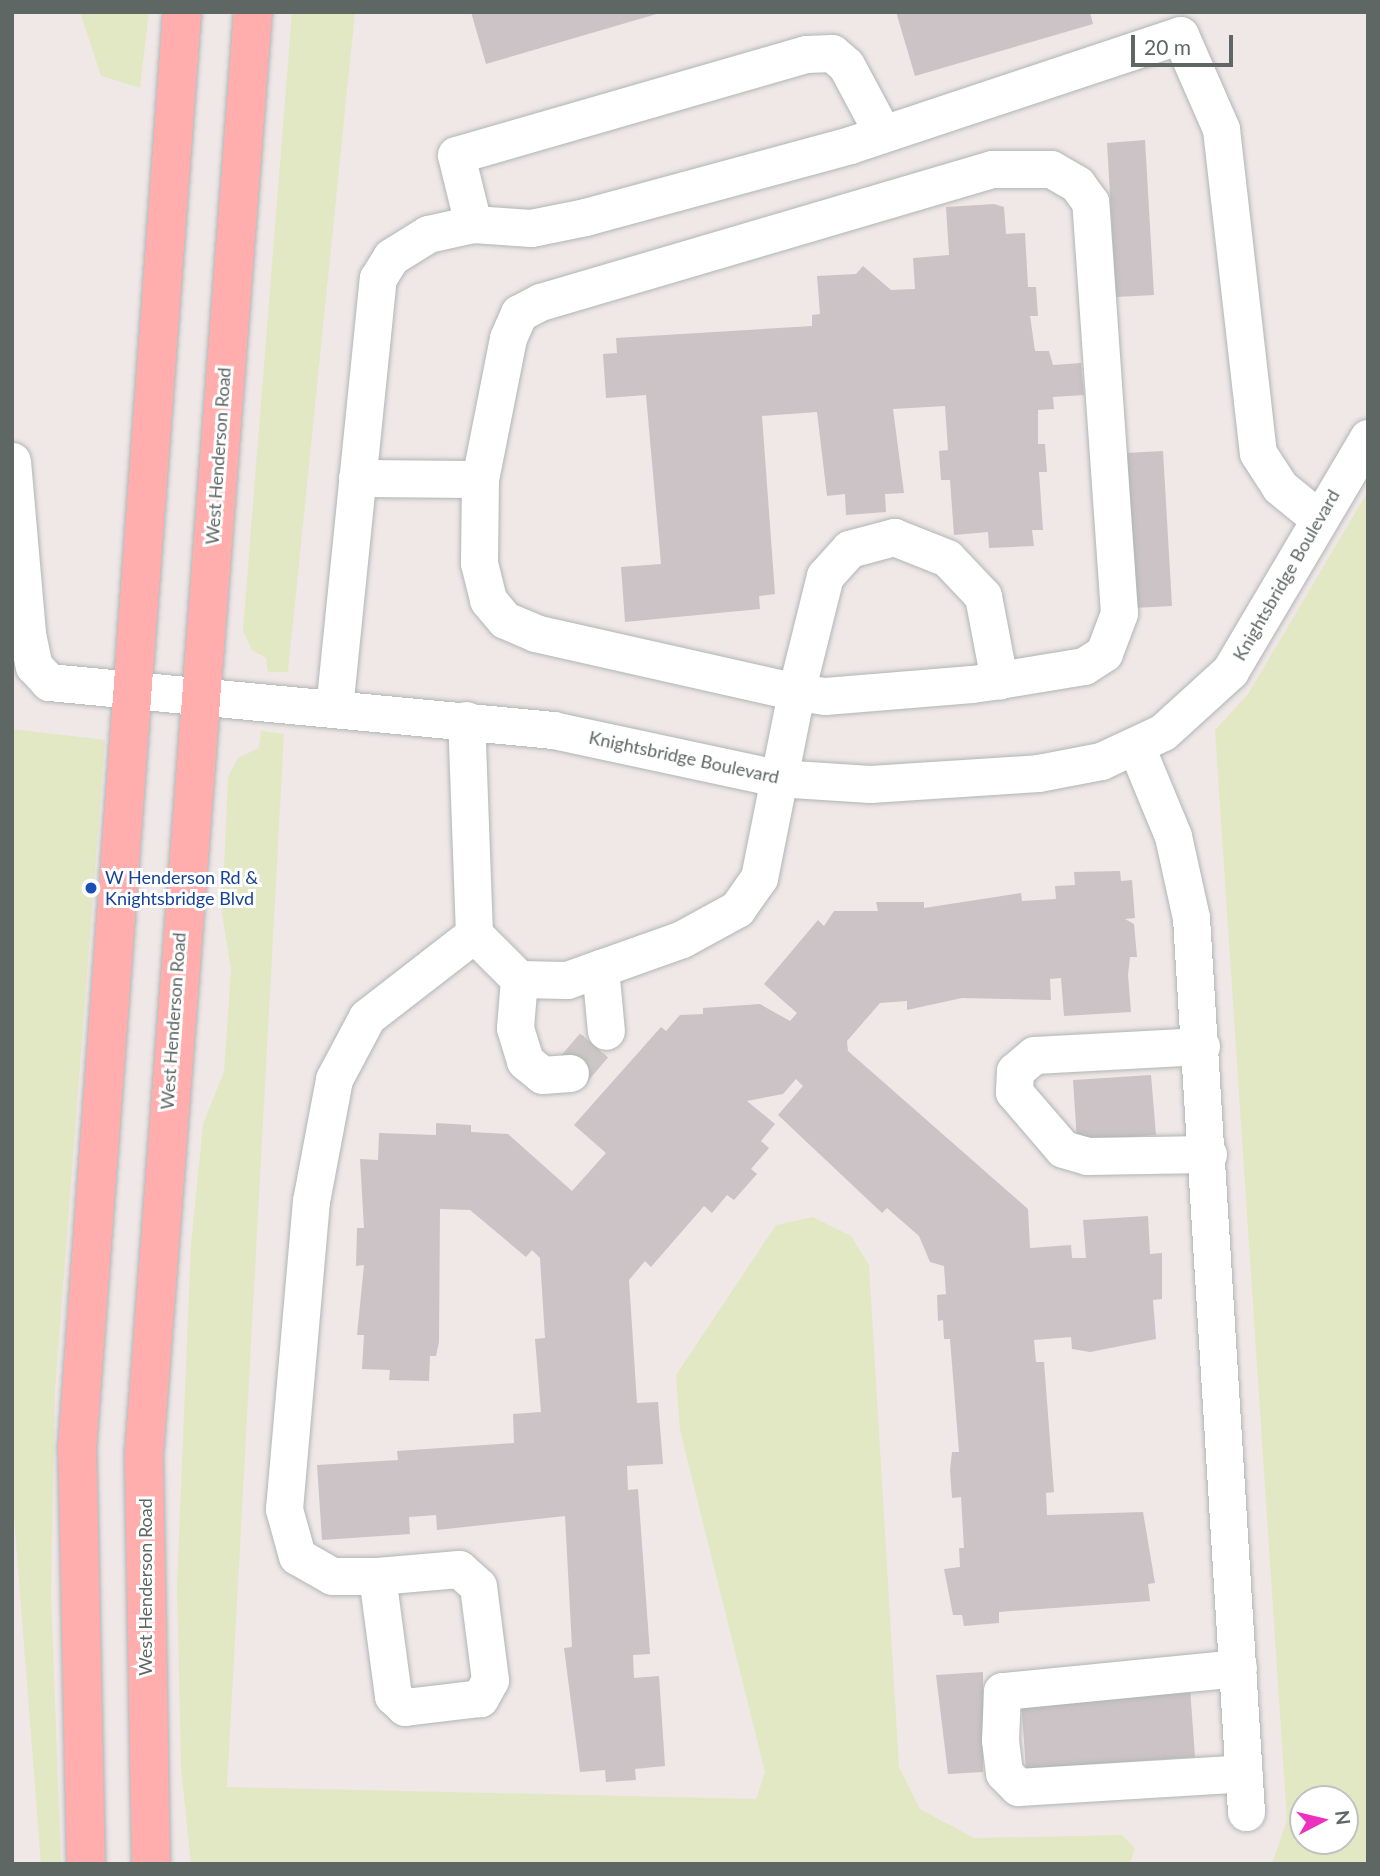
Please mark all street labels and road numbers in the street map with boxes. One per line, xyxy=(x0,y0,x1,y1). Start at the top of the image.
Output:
street label: West Henderson Road xyxy=(201,367,235,545)
street label: Knightsbridge Boulevard xyxy=(1228,486,1344,664)
street label: Knightsbridge Boulevard xyxy=(587,726,781,788)
street label: West Henderson Road xyxy=(156,932,190,1110)
street label: West Henderson Road xyxy=(134,1498,156,1676)

